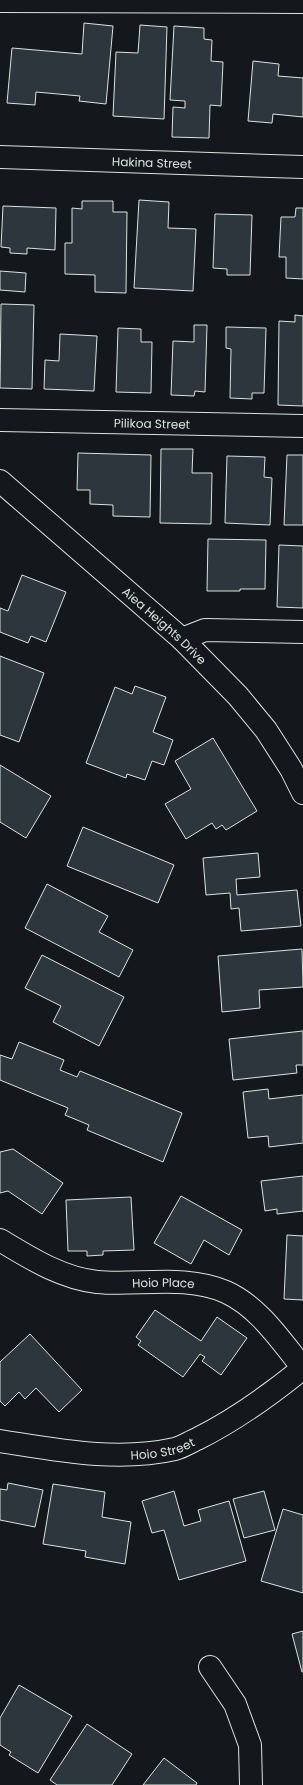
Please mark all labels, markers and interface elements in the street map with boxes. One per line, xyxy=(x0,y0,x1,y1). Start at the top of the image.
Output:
street label: Hakina Street xyxy=(112,152,192,172)
street label: Pilikoa Street xyxy=(114,414,190,432)
street label: Aiea Heights Drive xyxy=(119,583,211,668)
street label: Hoio Place xyxy=(132,1273,196,1292)
street label: Hoio Street xyxy=(130,1433,197,1463)

